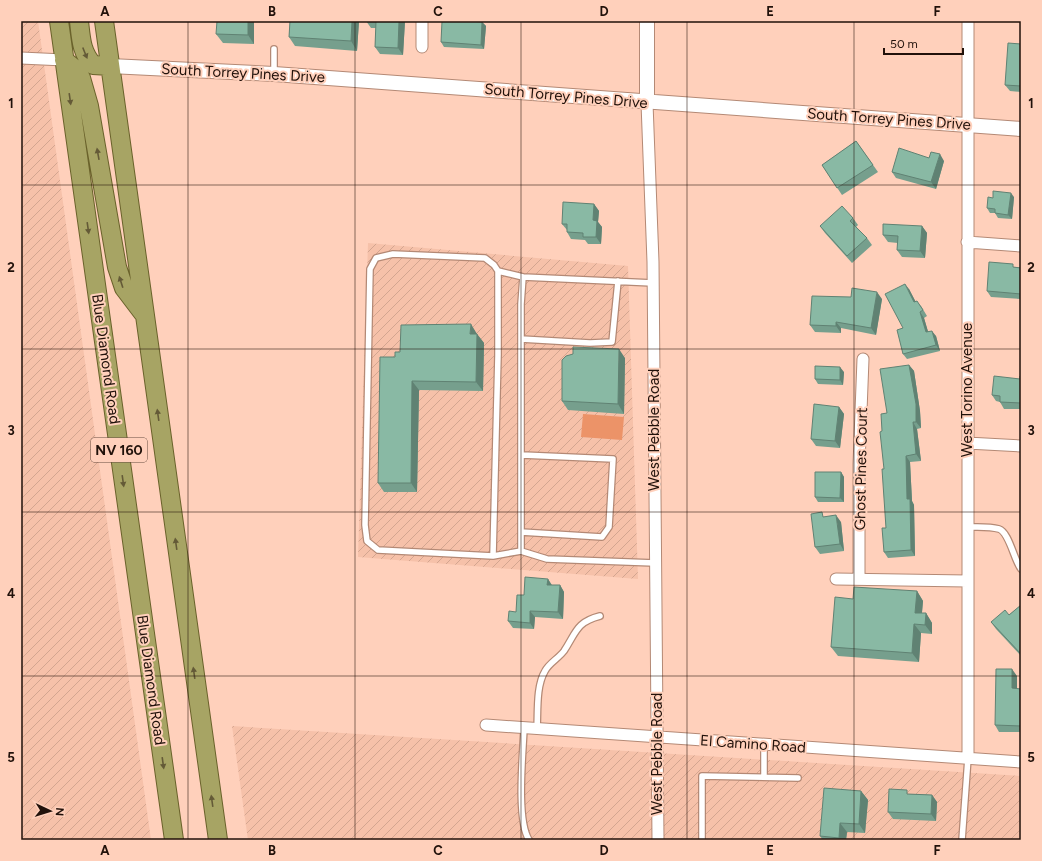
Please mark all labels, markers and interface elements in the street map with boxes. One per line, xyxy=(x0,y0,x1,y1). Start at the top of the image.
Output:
text: A xyxy=(100,4,110,19)
text: B xyxy=(268,4,276,19)
text: C xyxy=(433,4,443,19)
text: D xyxy=(599,4,609,19)
text: E xyxy=(766,4,774,19)
text: F xyxy=(933,4,941,19)
scale bar xyxy=(884,30,963,56)
text: 50 m xyxy=(890,37,918,51)
one-way arrow xyxy=(83,47,89,59)
street label: South Torrey Pines Drive xyxy=(161,60,325,86)
street label: South Torrey Pines Drive xyxy=(484,80,648,112)
one-way arrow xyxy=(67,93,73,105)
text: 1 xyxy=(8,96,14,111)
text: 1 xyxy=(1028,96,1034,111)
street label: South Torrey Pines Drive xyxy=(807,104,971,134)
one-way arrow xyxy=(94,148,100,160)
one-way arrow xyxy=(85,222,91,234)
text: 2 xyxy=(7,260,15,275)
text: 2 xyxy=(1027,260,1035,275)
one-way arrow xyxy=(118,276,124,288)
street label: Blue Diamond Road xyxy=(88,293,124,425)
street label: West Torino Avenue xyxy=(958,323,976,457)
street label: West Pebble Road xyxy=(645,369,663,491)
street label: Ghost Pines Court xyxy=(851,407,871,531)
one-way arrow xyxy=(155,409,161,421)
text: 3 xyxy=(7,423,15,438)
text: 3 xyxy=(1027,423,1035,438)
road number: NV 160 xyxy=(91,438,147,462)
one-way arrow xyxy=(120,475,126,487)
one-way arrow xyxy=(173,538,179,550)
text: 4 xyxy=(7,586,15,601)
text: 4 xyxy=(1027,586,1035,601)
street label: Blue Diamond Road xyxy=(133,614,169,746)
one-way arrow xyxy=(191,667,197,679)
street label: West Pebble Road xyxy=(648,693,666,815)
street label: El Camino Road xyxy=(700,731,806,757)
text: 5 xyxy=(7,750,15,765)
text: 5 xyxy=(1027,750,1035,765)
one-way arrow xyxy=(160,756,166,769)
north arrow xyxy=(30,791,70,831)
one-way arrow xyxy=(209,795,215,807)
text: N xyxy=(53,807,66,816)
text: A xyxy=(100,843,110,858)
text: B xyxy=(268,843,276,858)
text: C xyxy=(433,843,443,858)
text: D xyxy=(599,843,609,858)
text: E xyxy=(766,843,774,858)
text: F xyxy=(933,843,941,858)

